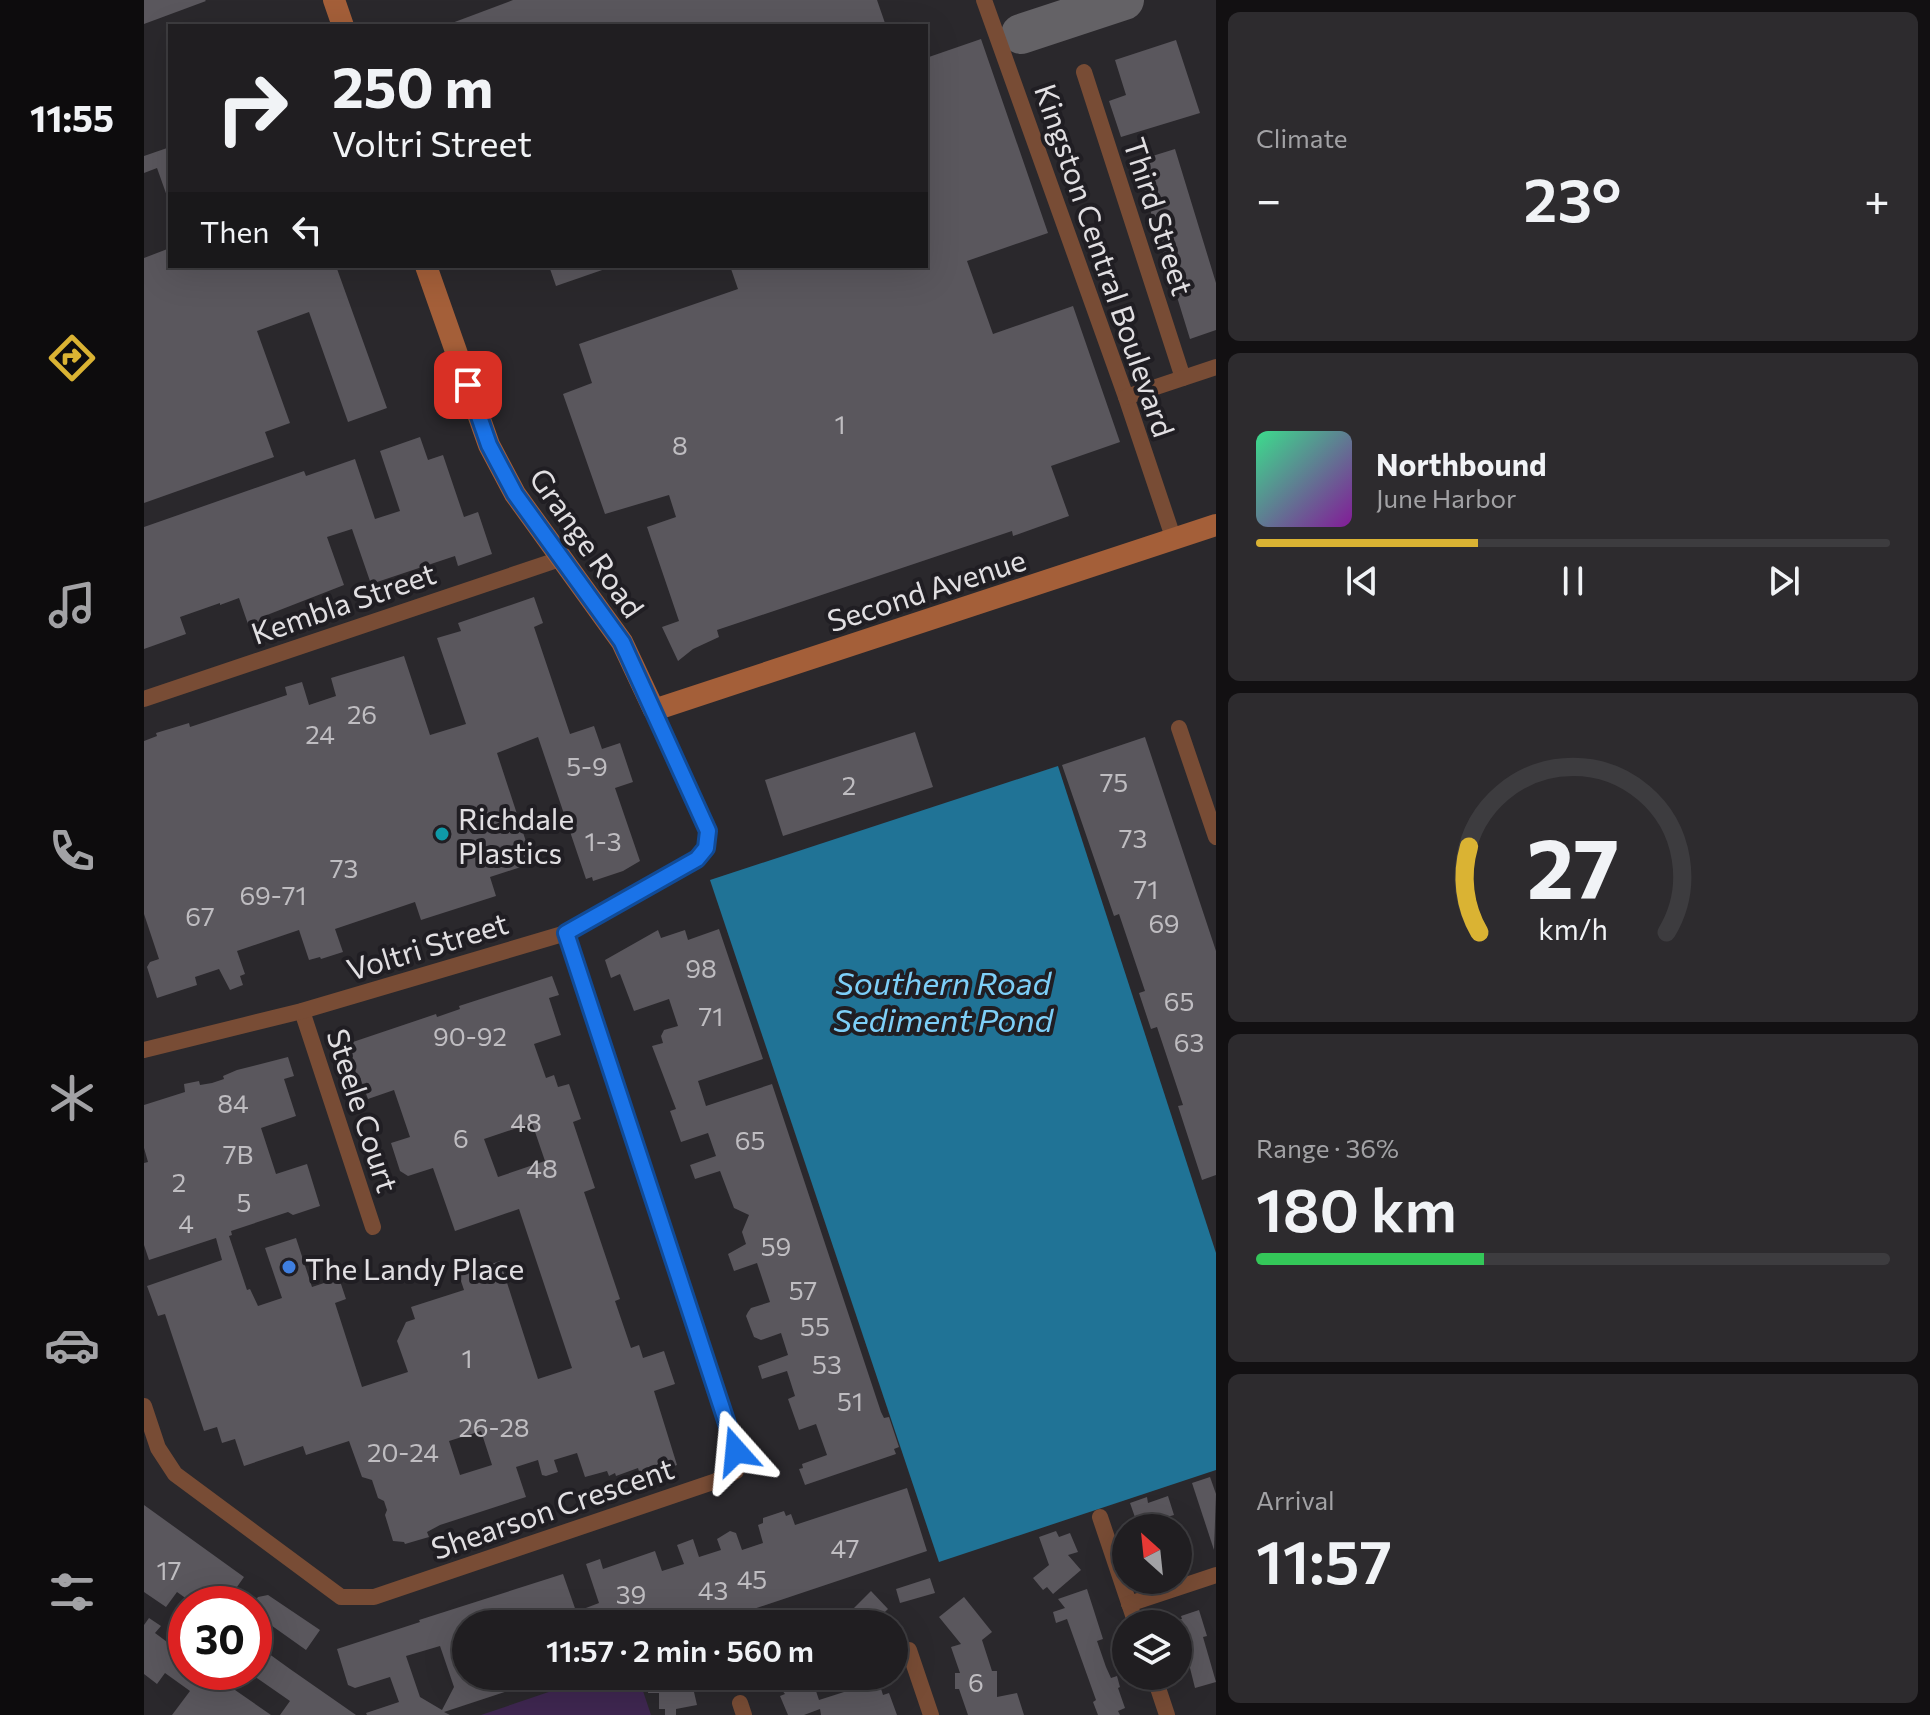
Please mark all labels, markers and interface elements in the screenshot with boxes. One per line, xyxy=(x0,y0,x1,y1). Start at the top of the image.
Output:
text: 250 m xyxy=(332,51,493,120)
icon: right xyxy=(200,56,304,160)
street label: Kingston Central Boulevard xyxy=(1028,79,1184,441)
text: 11:55 xyxy=(30,95,114,139)
text: Voltri Street xyxy=(332,120,532,164)
text: Climate xyxy=(1256,122,1348,153)
street label: Third Street xyxy=(1117,133,1203,299)
text: 23° xyxy=(1524,161,1622,234)
text: − xyxy=(1256,171,1281,225)
text: + xyxy=(1864,171,1890,225)
icon: left xyxy=(285,208,329,252)
text: Then xyxy=(200,212,269,249)
icon: directions xyxy=(44,330,100,386)
pin xyxy=(434,351,502,419)
icon: arrive xyxy=(446,363,490,407)
house number: 1 xyxy=(834,408,846,439)
house number: 8 xyxy=(672,429,688,460)
text: Northbound xyxy=(1376,445,1547,482)
street label: Grange Road xyxy=(523,460,653,624)
text: June Harbor xyxy=(1376,482,1516,513)
street label: Second Avenue xyxy=(822,540,1030,638)
street label: Kembla Street xyxy=(246,553,440,651)
icon: previous xyxy=(1340,559,1384,603)
icon: pause xyxy=(1551,559,1595,603)
icon: next xyxy=(1762,559,1806,603)
icon: music xyxy=(44,577,100,633)
house number: 26 xyxy=(347,698,377,729)
house number: 24 xyxy=(305,718,335,749)
house number: 5-9 xyxy=(566,750,608,781)
house number: 75 xyxy=(1100,766,1128,797)
house number: 2 xyxy=(842,769,856,800)
place label: Richdale Plastics xyxy=(458,799,574,870)
text: 27 xyxy=(1527,814,1619,916)
house number: 73 xyxy=(1119,822,1147,853)
icon: phone xyxy=(44,823,100,879)
marker: Richdale Plastics xyxy=(433,825,451,843)
house number: 1-3 xyxy=(585,825,621,856)
house number: 73 xyxy=(330,852,358,883)
house number: 71 xyxy=(1134,873,1158,904)
house number: 69-71 xyxy=(239,879,307,910)
house number: 67 xyxy=(185,900,215,931)
street label: Voltri Street xyxy=(342,903,512,987)
house number: 69 xyxy=(1148,907,1180,938)
text: km/h xyxy=(1538,912,1608,947)
house number: 98 xyxy=(685,952,717,983)
water label: Southern Road Sediment Pond xyxy=(833,962,1055,1039)
house number: 65 xyxy=(1164,985,1194,1016)
house number: 71 xyxy=(699,1000,723,1031)
house number: 90-92 xyxy=(433,1020,507,1051)
street label: Steele Court xyxy=(320,1024,408,1196)
house number: 63 xyxy=(1174,1026,1204,1057)
icon: climate xyxy=(44,1070,100,1126)
house number: 84 xyxy=(217,1087,249,1118)
house number: 48 xyxy=(510,1106,542,1137)
house number: 6 xyxy=(453,1122,469,1153)
house number: 65 xyxy=(735,1124,765,1155)
text: Range · 36% xyxy=(1256,1132,1399,1163)
house number: 7B xyxy=(223,1138,253,1169)
house number: 48 xyxy=(526,1152,558,1183)
house number: 2 xyxy=(172,1166,186,1197)
text: 180 km xyxy=(1256,1171,1457,1244)
house number: 5 xyxy=(237,1186,251,1217)
house number: 4 xyxy=(178,1207,194,1238)
house number: 59 xyxy=(761,1230,791,1261)
place label: The Landy Place xyxy=(305,1249,524,1286)
marker: The Landy Place xyxy=(280,1258,298,1276)
house number: 57 xyxy=(789,1274,817,1305)
house number: 55 xyxy=(800,1310,830,1341)
icon: car xyxy=(44,1317,100,1373)
house number: 1 xyxy=(461,1342,473,1373)
house number: 53 xyxy=(812,1348,842,1379)
house number: 51 xyxy=(837,1385,863,1416)
position arrow xyxy=(694,1409,778,1493)
house number: 26-28 xyxy=(458,1411,530,1442)
house number: 20-24 xyxy=(367,1436,439,1467)
street label: Shearson Crescent xyxy=(426,1448,678,1566)
text: Arrival xyxy=(1256,1484,1335,1515)
north arrow xyxy=(1112,1514,1192,1594)
map controls xyxy=(1112,1514,1192,1690)
text: 11:57 xyxy=(1256,1523,1392,1596)
house number: 47 xyxy=(831,1532,859,1563)
house number: 17 xyxy=(157,1554,181,1585)
house number: 45 xyxy=(737,1563,767,1594)
icon: filters xyxy=(44,1564,100,1620)
house number: 43 xyxy=(698,1574,728,1605)
house number: 39 xyxy=(616,1578,646,1609)
speed limit sign: 30 xyxy=(168,1586,272,1690)
button: layers xyxy=(1112,1610,1192,1690)
text: 11:57 · 2 min · 560 m xyxy=(546,1631,814,1668)
house number: 6 xyxy=(968,1666,984,1697)

